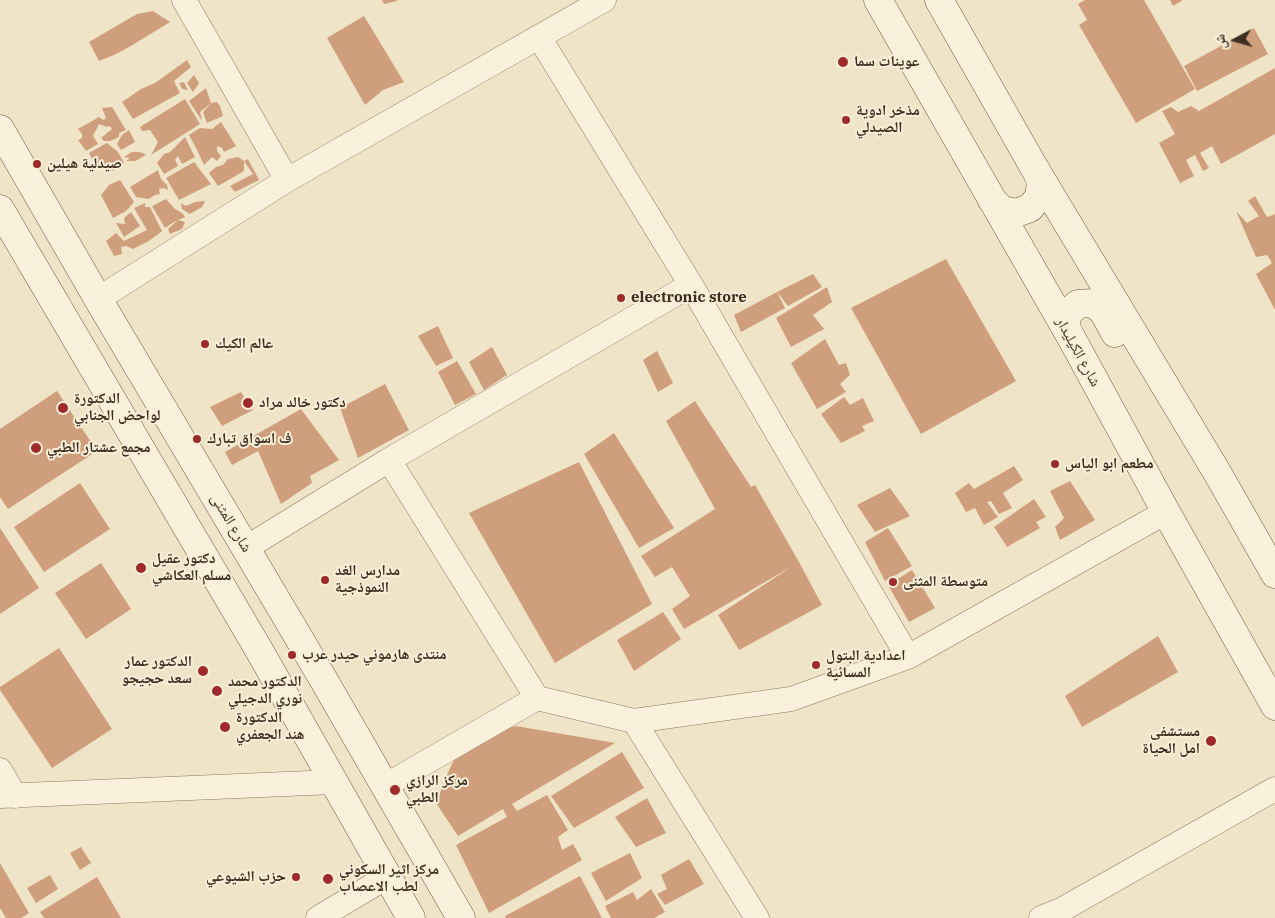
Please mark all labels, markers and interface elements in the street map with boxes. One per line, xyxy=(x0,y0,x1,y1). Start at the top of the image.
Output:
north arrow xyxy=(1210,15,1260,65)
text: ش xyxy=(1210,33,1230,50)
place label: عوينات سما xyxy=(854,53,920,71)
marker: عوينات سما xyxy=(836,55,850,69)
place label: مذخر ادوية الصيدلي xyxy=(856,102,920,137)
marker: مذخر ادوية الصيدلي xyxy=(840,114,852,126)
place label: صيدلية هيلين xyxy=(47,155,122,173)
marker: صيدلية هيلين xyxy=(31,158,43,170)
place label: electronic store xyxy=(631,289,747,307)
marker: electronic store xyxy=(615,292,627,304)
street label: شارع الكيليدار xyxy=(1052,314,1104,390)
place label: عالم الكيك xyxy=(215,335,273,353)
marker: عالم الكيك xyxy=(199,338,211,350)
place label: الدكتورة لواحض الجنابي xyxy=(74,390,160,425)
place label: دكتور خالد مراد xyxy=(259,394,346,412)
marker: دكتور خالد مراد xyxy=(241,396,255,410)
marker: الدكتورة لواحض الجنابي xyxy=(56,401,70,415)
place label: ف اسواق تبارك xyxy=(207,430,292,448)
marker: ف اسواق تبارك xyxy=(191,433,203,445)
place label: مجمع عشتار الطبي xyxy=(47,439,151,457)
marker: مجمع عشتار الطبي xyxy=(29,441,43,455)
place label: مطعم ابو الياس xyxy=(1065,455,1154,473)
marker: مطعم ابو الياس xyxy=(1049,458,1061,470)
street label: شارع المثنى xyxy=(207,490,255,556)
place label: دكتور عقيل مسلم العكاشي xyxy=(152,550,231,585)
marker: دكتور عقيل مسلم العكاشي xyxy=(134,561,148,575)
place label: مدارس الغد النموذجية xyxy=(335,562,400,597)
place label: متوسطة المثنى xyxy=(903,573,988,591)
marker: مدارس الغد النموذجية xyxy=(319,574,331,586)
marker: متوسطة المثنى xyxy=(887,576,899,588)
place label: منتدى هارموني حيدر عرب xyxy=(302,646,447,664)
place label: اعدادية البتول المسائية xyxy=(826,647,905,682)
marker: منتدى هارموني حيدر عرب xyxy=(286,649,298,661)
place label: الدكتور عمار سعد حجيجو xyxy=(122,653,192,688)
marker: اعدادية البتول المسائية xyxy=(810,659,822,671)
marker: الدكتور عمار سعد حجيجو xyxy=(196,664,210,678)
place label: الدكتور محمد نوري الدجيلي xyxy=(228,673,302,708)
marker: الدكتور محمد نوري الدجيلي xyxy=(210,684,224,698)
place label: الدكتورة هند الجعفري xyxy=(236,709,305,744)
marker: الدكتورة هند الجعفري xyxy=(218,720,232,734)
place label: مستشفى امل الحياة xyxy=(1142,723,1200,758)
marker: مستشفى امل الحياة xyxy=(1204,734,1218,748)
place label: مركز الرازي الطبي xyxy=(406,772,468,807)
marker: مركز الرازي الطبي xyxy=(388,783,402,797)
place label: مركز اثير السكوني لطب الاعصاب xyxy=(339,861,439,896)
place label: حزب الشيوعي xyxy=(206,868,286,886)
marker: حزب الشيوعي xyxy=(290,871,302,883)
marker: مركز اثير السكوني لطب الاعصاب xyxy=(321,872,335,886)

